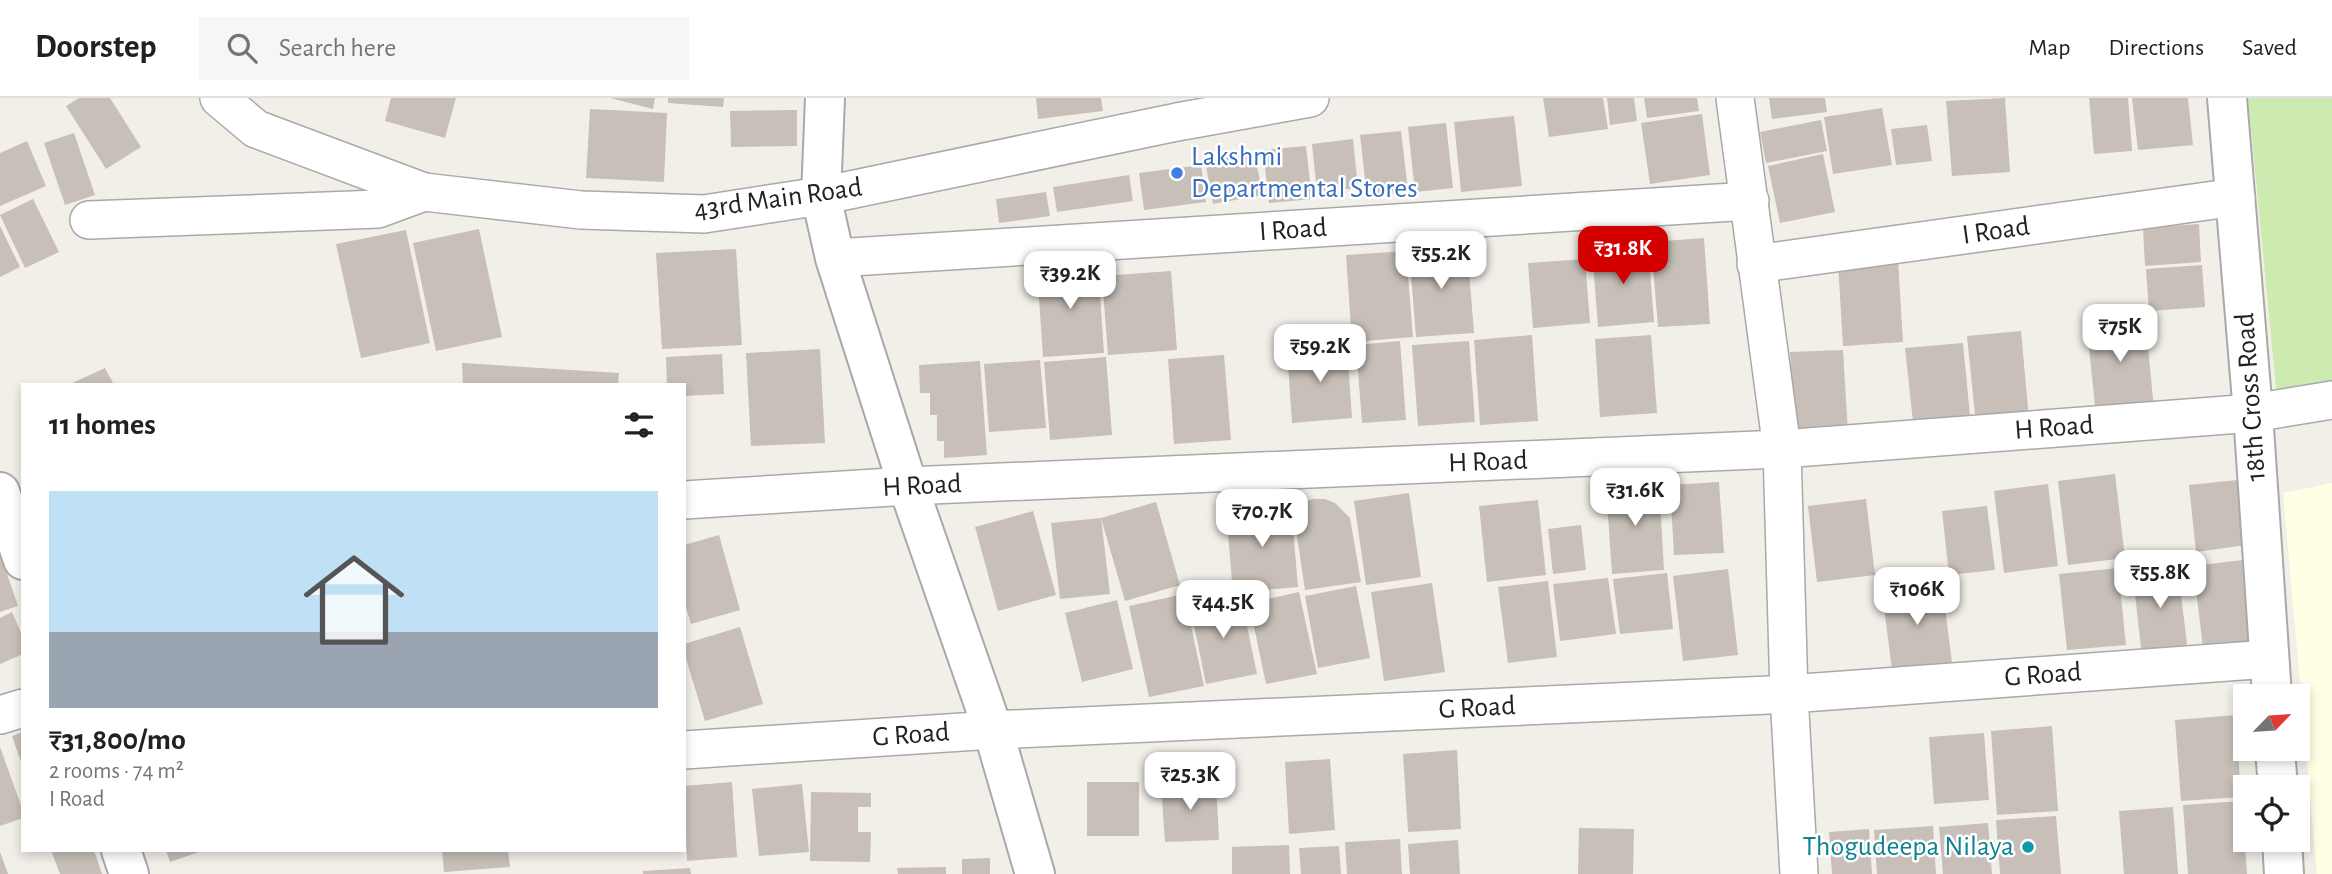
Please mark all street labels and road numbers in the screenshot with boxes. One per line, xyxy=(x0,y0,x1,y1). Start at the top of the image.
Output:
street label: 43rd Main Road xyxy=(692,173,864,225)
street label: I Road xyxy=(1960,212,2032,250)
street label: I Road xyxy=(1258,214,1328,246)
street label: 18th Cross Road xyxy=(2231,312,2271,482)
street label: H Road xyxy=(2013,411,2095,445)
street label: H Road xyxy=(1448,447,1528,477)
street label: H Road xyxy=(882,470,962,502)
street label: G Road xyxy=(2004,658,2082,692)
street label: G Road xyxy=(1438,692,1516,724)
street label: G Road xyxy=(872,718,950,752)

